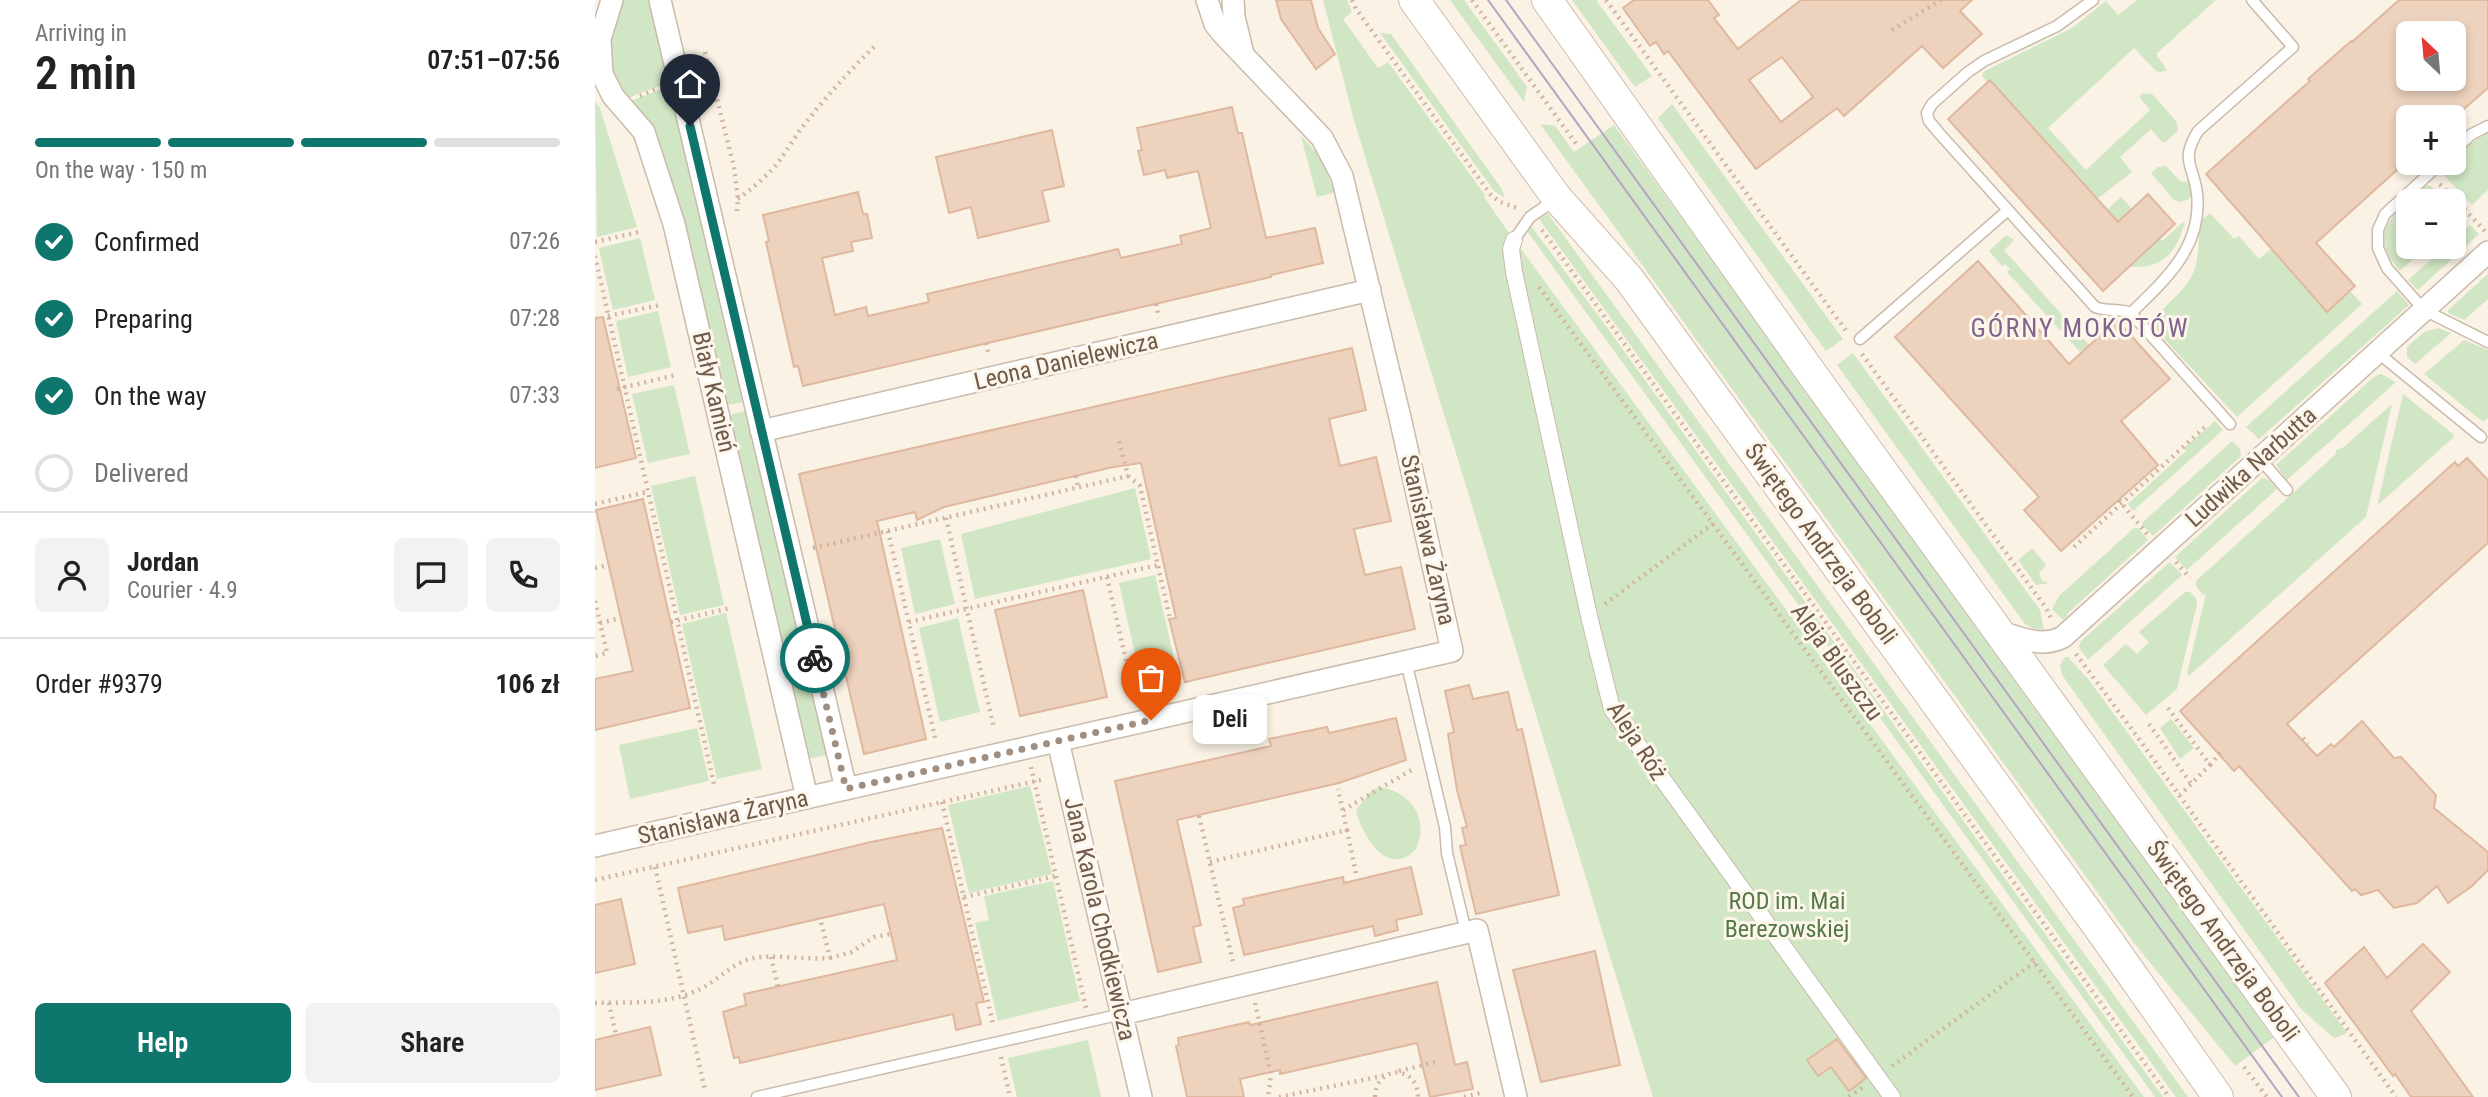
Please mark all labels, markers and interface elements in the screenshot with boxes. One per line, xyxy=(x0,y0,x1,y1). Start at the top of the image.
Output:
text: Arriving in xyxy=(35,20,127,47)
north arrow xyxy=(2396,21,2466,91)
map controls xyxy=(2396,21,2466,259)
text: 07:51–07:56 xyxy=(427,45,560,75)
text: 2 min xyxy=(35,46,137,100)
pin xyxy=(660,54,720,126)
icon: home xyxy=(671,65,709,103)
button: + xyxy=(2396,105,2466,175)
text: On the way · 150 m xyxy=(35,157,207,184)
button: − xyxy=(2396,189,2466,259)
icon: check xyxy=(35,223,73,261)
text: Confirmed xyxy=(94,227,200,257)
text: 07:26 xyxy=(509,228,560,255)
icon: check xyxy=(35,300,73,338)
text: Preparing xyxy=(94,304,193,334)
text: 07:28 xyxy=(509,305,560,332)
district label: GÓRNY MOKOTÓW xyxy=(1970,313,2190,343)
street label: Leona Danielewicza xyxy=(971,326,1161,396)
street label: Biały Kamień xyxy=(687,329,741,455)
icon: check xyxy=(35,377,73,415)
text: On the way xyxy=(94,381,207,411)
text: 07:33 xyxy=(509,382,560,409)
street label: Ludwika Narbutta xyxy=(2180,401,2322,533)
street label: Świętego Andrzeja Boboli xyxy=(1739,438,1903,650)
street label: Stanisława Żaryna xyxy=(1395,452,1461,628)
text: Delivered xyxy=(94,458,189,488)
button: person xyxy=(35,538,109,612)
button: chat xyxy=(394,538,468,612)
button: phone xyxy=(486,538,560,612)
text: Jordan xyxy=(127,547,199,577)
text: Courier · 4.9 xyxy=(127,577,238,604)
street label: Aleja Bluszczu xyxy=(1785,598,1889,726)
courier xyxy=(780,623,850,693)
icon: bike xyxy=(796,639,834,677)
pin xyxy=(1121,648,1181,720)
icon: bag xyxy=(1132,659,1170,697)
text: Order #9379 xyxy=(35,669,163,699)
text: 106 zł xyxy=(495,669,560,699)
callout: Deli xyxy=(1193,696,1267,744)
street label: Aleja Róż xyxy=(1601,696,1673,786)
text: Deli xyxy=(1212,706,1248,733)
street label: Stanisława Żaryna xyxy=(635,784,811,850)
street label: Jana Karola Chodkiewicza xyxy=(1058,795,1142,1043)
street label: Świętego Andrzeja Boboli xyxy=(2141,835,2305,1047)
park label: ROD im. Mai Berezowskiej xyxy=(1725,887,1849,943)
button: Help xyxy=(35,1003,291,1083)
button: Share xyxy=(305,1003,560,1083)

